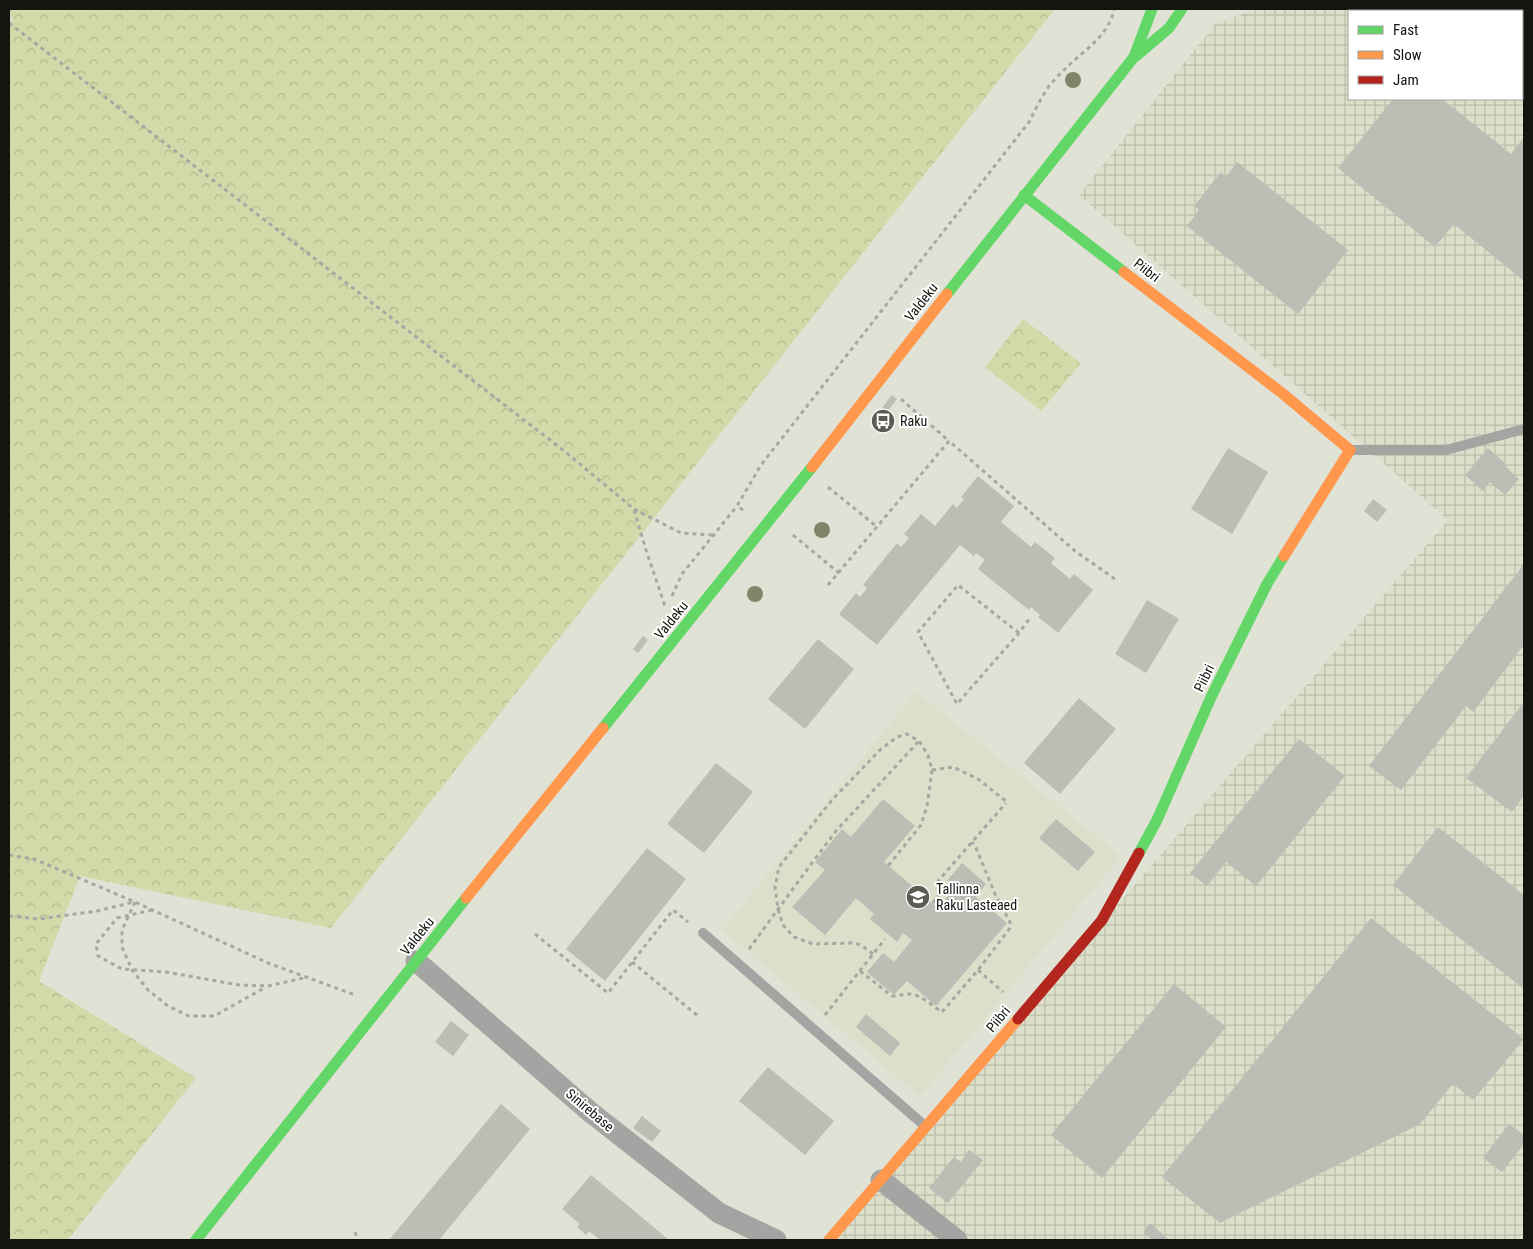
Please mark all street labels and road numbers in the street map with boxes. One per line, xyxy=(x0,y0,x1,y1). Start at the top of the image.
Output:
street label: Piibri xyxy=(1131,255,1163,285)
street label: Valdeku xyxy=(901,280,941,324)
street label: Valdeku xyxy=(651,598,691,642)
street label: Piibri xyxy=(1191,662,1217,694)
street label: Valdeku xyxy=(397,914,437,958)
street label: Piibri xyxy=(983,1003,1013,1035)
street label: Sinirebase xyxy=(563,1085,618,1135)

